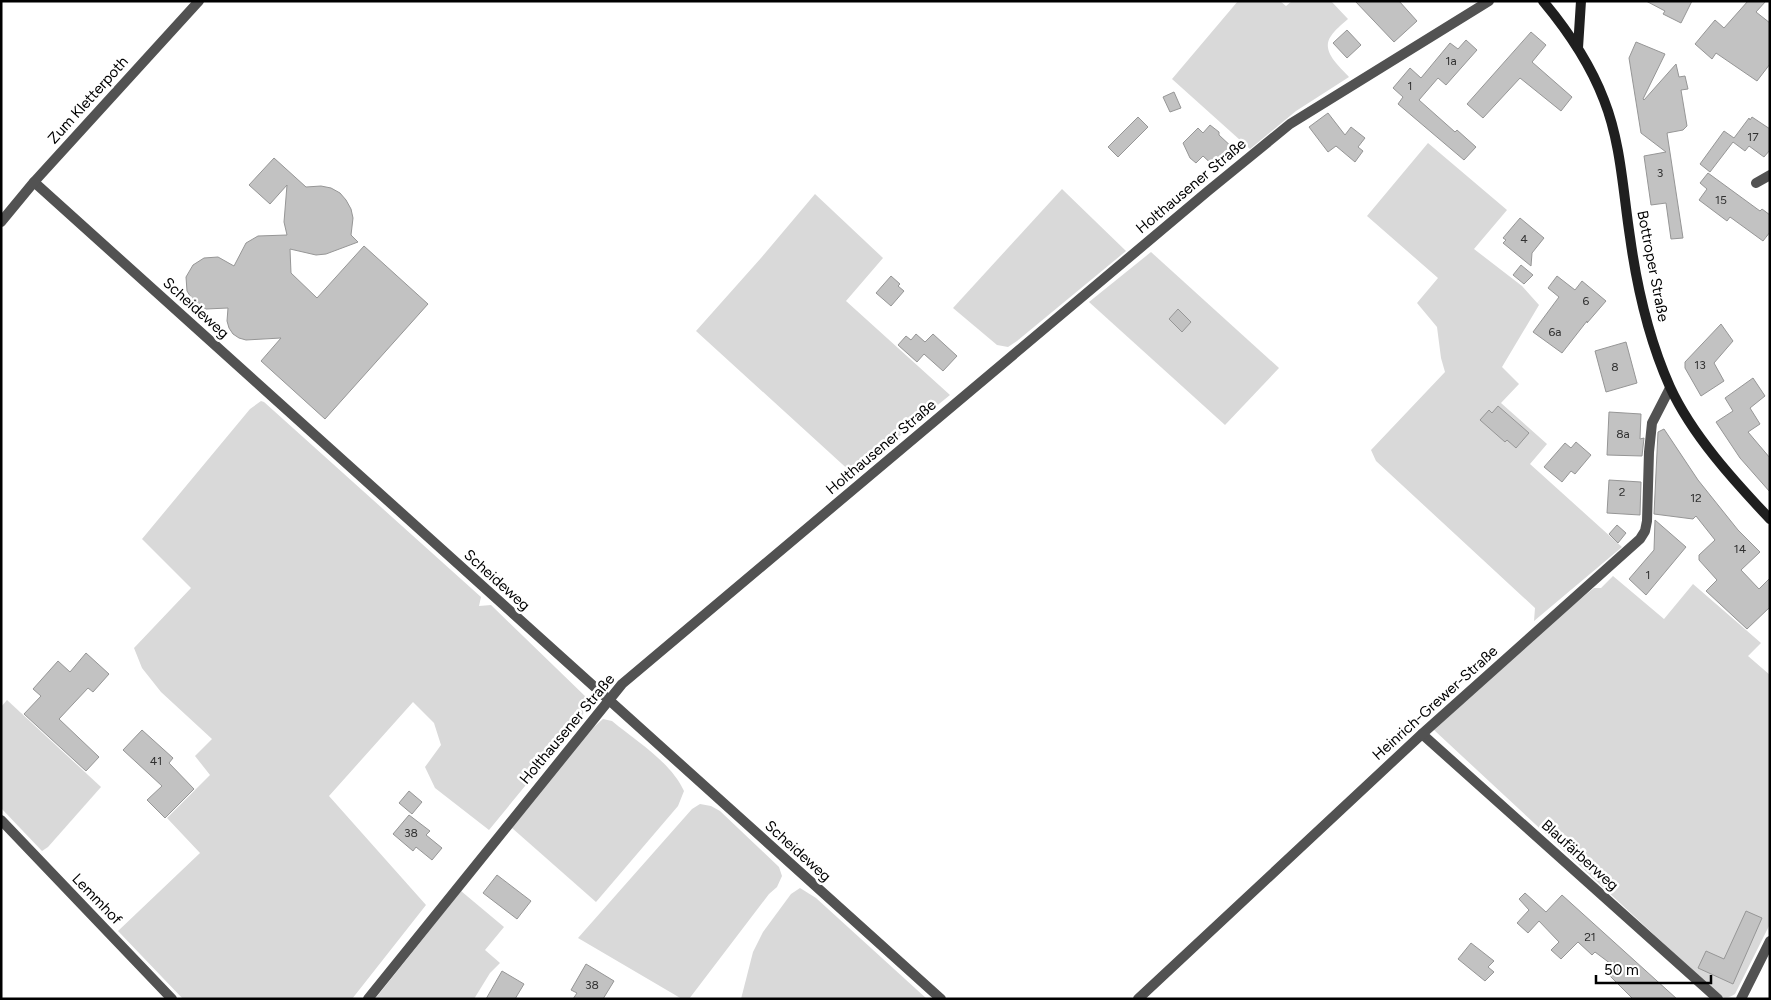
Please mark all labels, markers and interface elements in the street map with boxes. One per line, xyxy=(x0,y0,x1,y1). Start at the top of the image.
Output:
street label: Zum Kletterpoth xyxy=(44,53,132,147)
house number: 1a xyxy=(1445,54,1457,68)
house number: 1 xyxy=(1408,79,1412,93)
house number: 17 xyxy=(1747,130,1759,144)
street label: Holthausener Straße xyxy=(1132,135,1250,237)
house number: 3 xyxy=(1657,166,1663,180)
house number: 15 xyxy=(1715,193,1727,207)
street label: Bottroper Straße xyxy=(1633,209,1673,323)
house number: 4 xyxy=(1520,232,1528,246)
street label: Scheideweg xyxy=(159,274,233,342)
house number: 6 xyxy=(1583,294,1590,308)
house number: 6a xyxy=(1549,325,1561,339)
house number: 13 xyxy=(1694,358,1706,372)
house number: 8 xyxy=(1611,360,1619,374)
street label: Holthausener Straße xyxy=(822,396,940,498)
house number: 8a xyxy=(1616,427,1630,441)
house number: 2 xyxy=(1619,485,1625,499)
house number: 12 xyxy=(1690,491,1702,505)
house number: 14 xyxy=(1734,542,1747,556)
street label: Scheideweg xyxy=(460,546,534,614)
house number: 1 xyxy=(1646,568,1650,582)
street label: Heinrich-Grewer-Straße xyxy=(1369,642,1501,764)
street label: Holthausener Straße xyxy=(516,670,618,788)
house number: 41 xyxy=(150,754,162,768)
street label: Blaufärberweg xyxy=(1538,816,1622,894)
street label: Scheideweg xyxy=(761,817,835,885)
house number: 38 xyxy=(404,826,418,840)
street label: Lemmhof xyxy=(68,870,126,929)
house number: 21 xyxy=(1584,930,1596,944)
scale bar xyxy=(1596,952,1711,984)
text: 50 m xyxy=(1604,961,1639,979)
house number: 38 xyxy=(585,978,599,992)

